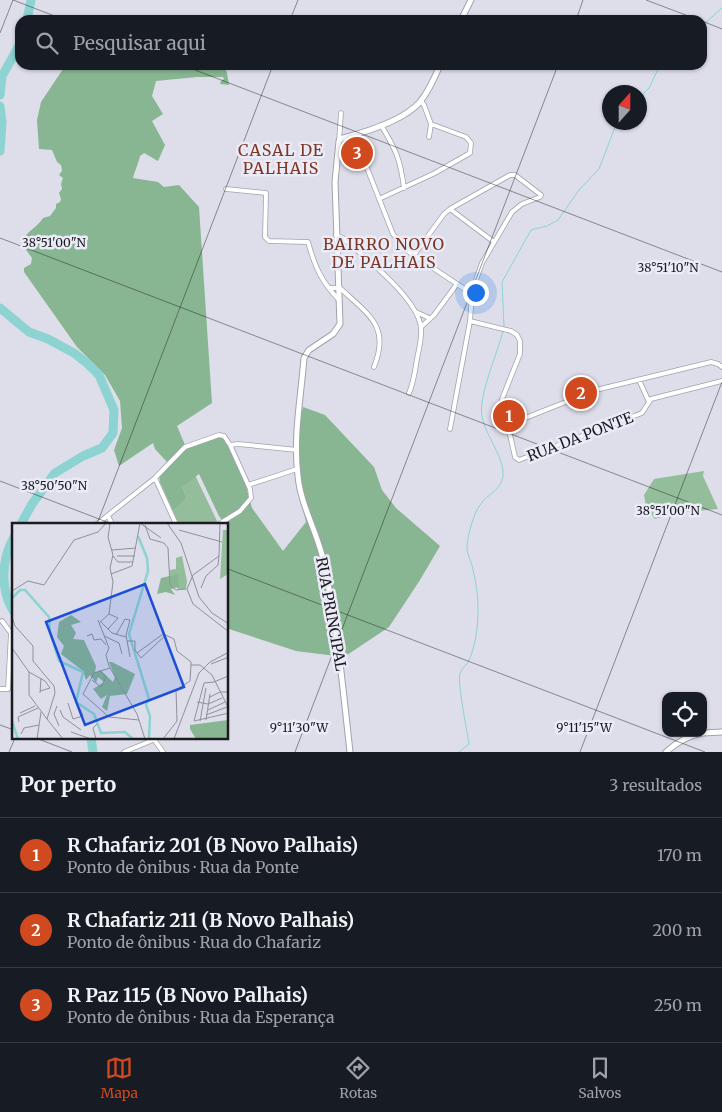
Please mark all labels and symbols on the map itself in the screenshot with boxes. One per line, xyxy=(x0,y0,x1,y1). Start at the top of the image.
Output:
north arrow xyxy=(602,85,647,130)
pin: 3 xyxy=(341,134,373,172)
district label: CASAL DE PALHAIS xyxy=(238,140,324,178)
district label: BAIRRO NOVO DE PALHAIS xyxy=(323,234,445,272)
text: 38°51'00"N xyxy=(22,235,87,250)
text: 38°51'10"N xyxy=(637,260,699,275)
your location xyxy=(463,280,489,306)
pin: 2 xyxy=(565,374,597,412)
pin: 1 xyxy=(493,397,525,435)
street label: RUA DA PONTE xyxy=(524,407,636,465)
text: 38°50'50"N xyxy=(21,478,88,493)
text: 38°51'00"N xyxy=(636,503,701,518)
inset map xyxy=(12,523,229,740)
street label: RUA PRINCIPAL xyxy=(312,555,351,673)
text: 9°11'30"W xyxy=(270,720,329,735)
text: 9°11'15"W xyxy=(556,720,613,735)

